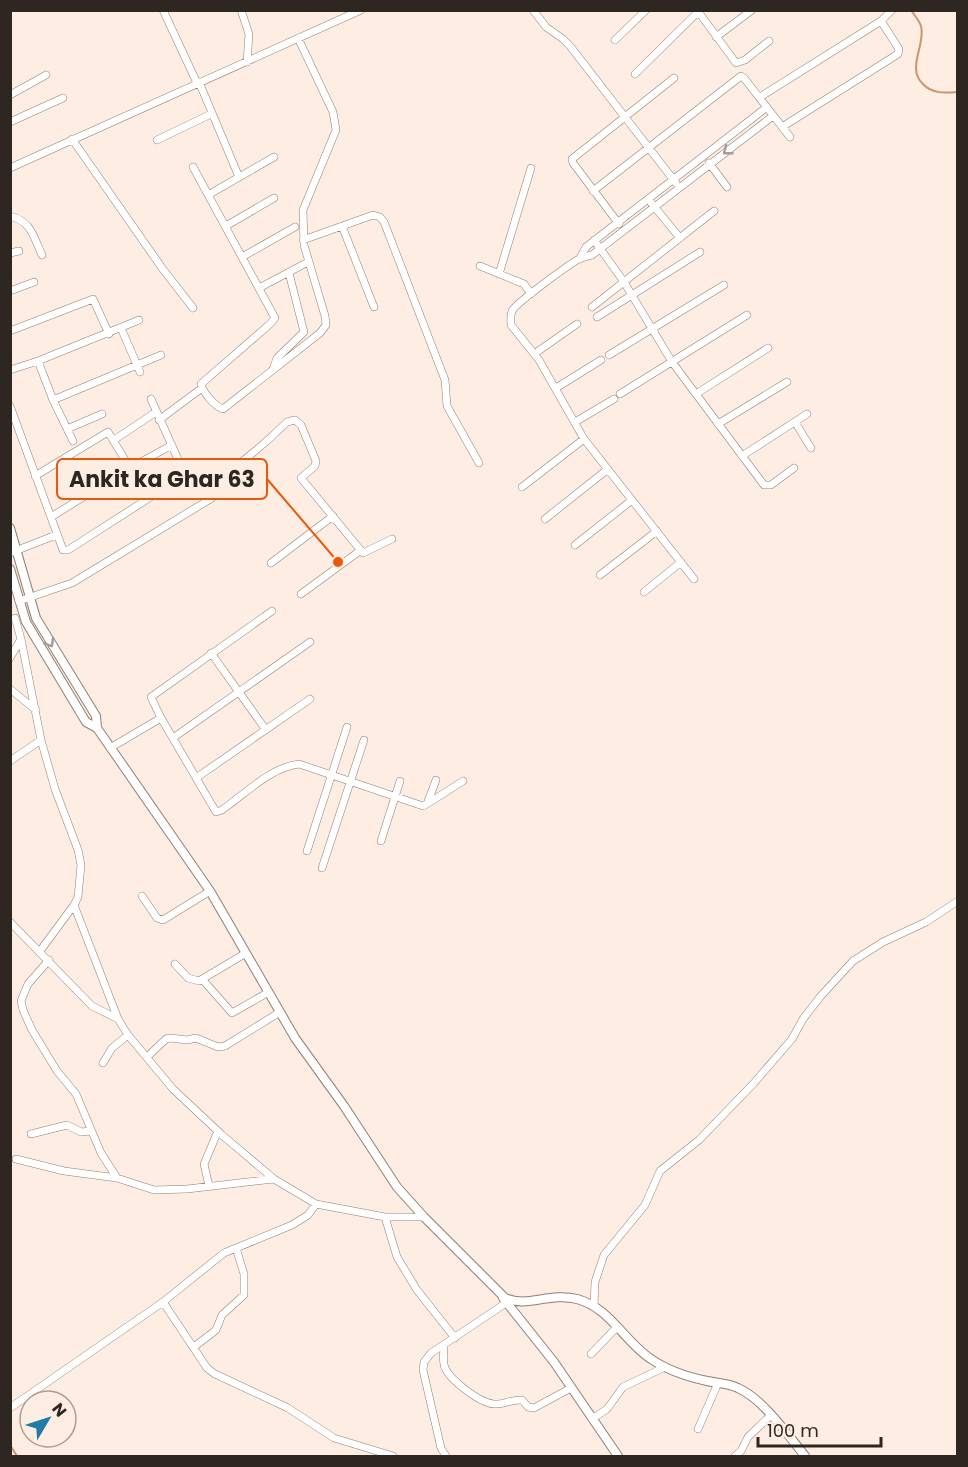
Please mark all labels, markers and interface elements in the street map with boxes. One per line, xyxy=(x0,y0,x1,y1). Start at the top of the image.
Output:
one-way arrow xyxy=(723,144,734,155)
callout: Ankit ka Ghar 63 xyxy=(57,459,267,499)
text: Ankit ka Ghar 63 xyxy=(69,464,255,495)
one-way arrow xyxy=(43,636,54,647)
north arrow xyxy=(18,1389,78,1449)
text: N xyxy=(47,1398,72,1422)
scale bar xyxy=(758,1410,881,1448)
text: 100 m xyxy=(767,1418,819,1443)

